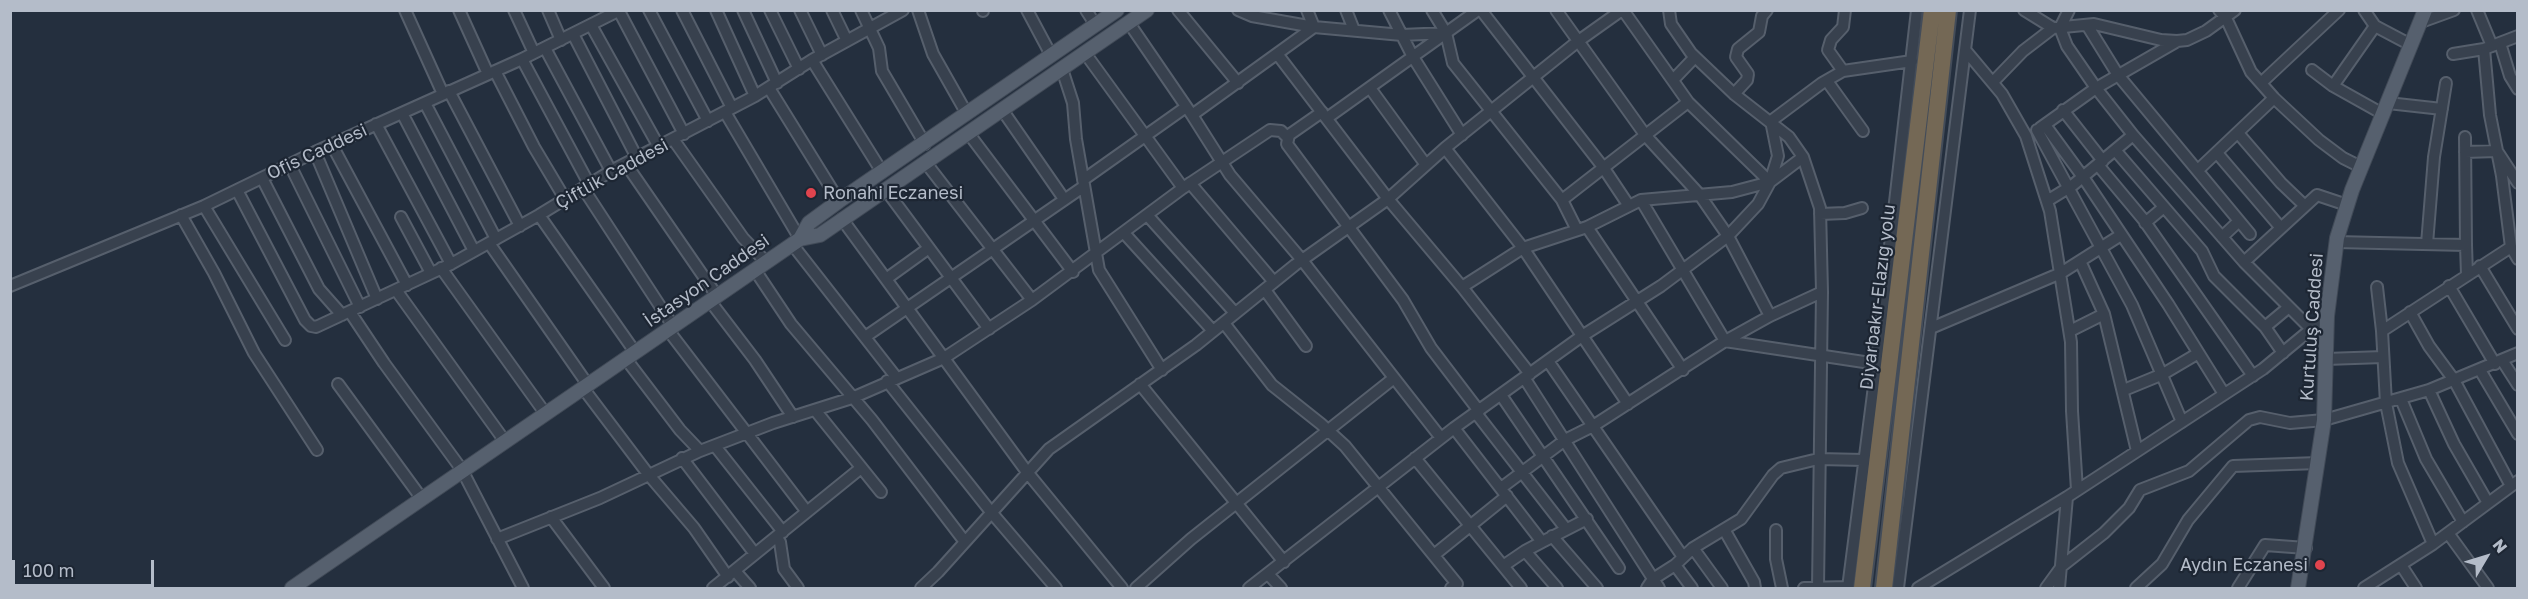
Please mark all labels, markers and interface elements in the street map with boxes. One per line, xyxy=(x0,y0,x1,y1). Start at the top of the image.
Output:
street label: Ofis Caddesi xyxy=(263,119,371,185)
street label: Çiftlik Caddesi xyxy=(552,134,672,214)
place label: Ronahi Eczanesi xyxy=(823,182,963,204)
marker: Ronahi Eczanesi xyxy=(804,186,818,200)
street label: Diyarbakır-Elazığ yolu xyxy=(1856,203,1900,391)
street label: İstasyon Caddesi xyxy=(640,230,774,332)
street label: Kurtuluş Caddesi xyxy=(2296,252,2328,402)
north arrow xyxy=(2456,527,2516,587)
text: N xyxy=(2489,535,2512,557)
scale bar xyxy=(15,548,158,586)
place label: Aydın Eczanesi xyxy=(2180,554,2308,576)
marker: Aydın Eczanesi xyxy=(2313,558,2327,572)
text: 100 m xyxy=(23,559,74,581)

